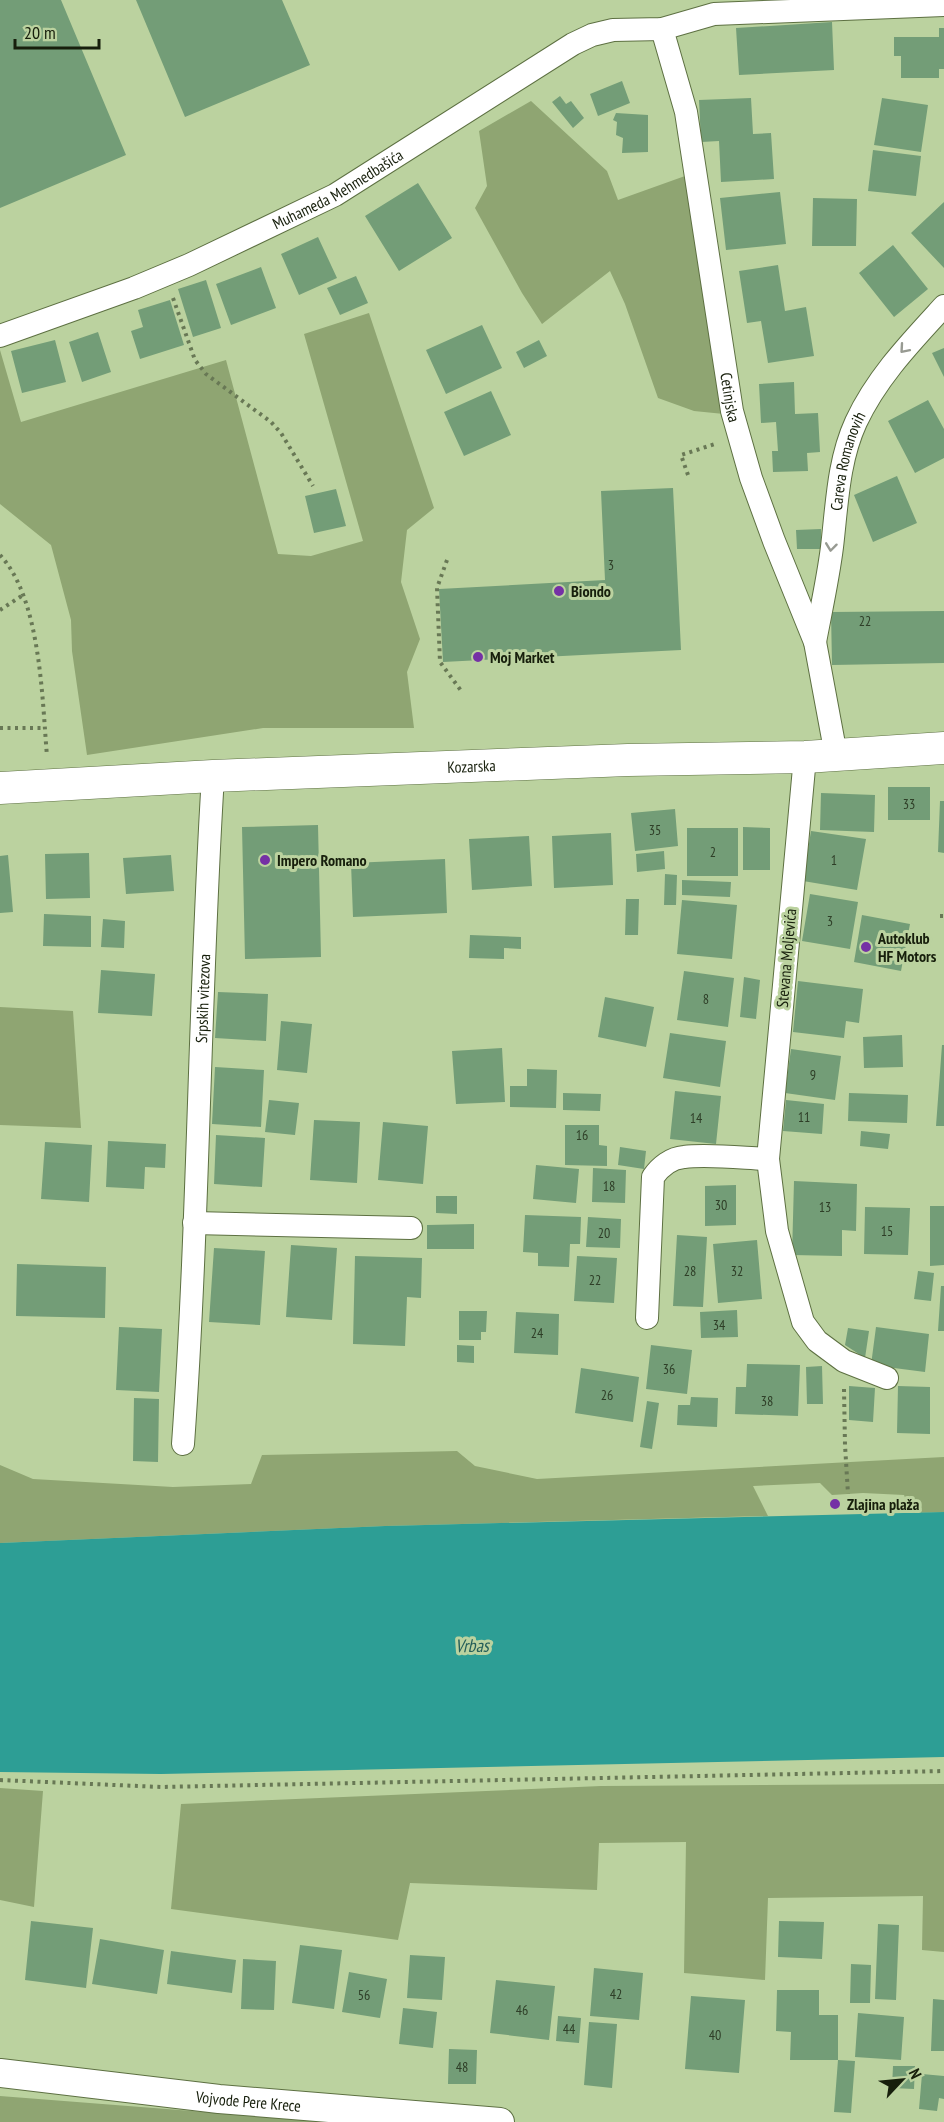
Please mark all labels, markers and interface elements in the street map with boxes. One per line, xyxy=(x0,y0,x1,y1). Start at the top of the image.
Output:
scale bar xyxy=(15,12,99,50)
text: 20 m xyxy=(24,21,56,44)
street label: Muhameda Mehmedbašića xyxy=(269,145,407,233)
one-way arrow xyxy=(900,342,911,353)
street label: Cetinjska xyxy=(716,371,745,424)
street label: Careva Romanovih xyxy=(826,408,870,512)
one-way arrow xyxy=(826,542,838,552)
house number: 3 xyxy=(608,556,614,574)
place label: Biondo xyxy=(571,581,611,601)
marker: Biondo xyxy=(552,584,566,598)
house number: 22 xyxy=(859,612,871,630)
place label: Moj Market xyxy=(490,647,555,667)
marker: Moj Market xyxy=(471,650,485,664)
street label: Kozarska xyxy=(447,755,496,777)
house number: 33 xyxy=(903,795,915,813)
house number: 35 xyxy=(649,821,661,839)
house number: 2 xyxy=(710,843,716,861)
place label: Impero Romano xyxy=(277,850,367,870)
house number: 1 xyxy=(831,851,837,869)
marker: Impero Romano xyxy=(258,853,272,867)
street label: Stevana Moljevića xyxy=(772,908,800,1008)
house number: 3 xyxy=(827,912,833,930)
place label: Autoklub HF Motors xyxy=(877,928,937,966)
marker: Autoklub HF Motors xyxy=(859,940,873,954)
street label: Srpskih vitezova xyxy=(191,954,214,1043)
house number: 8 xyxy=(703,990,709,1008)
house number: 9 xyxy=(810,1066,816,1084)
house number: 11 xyxy=(798,1108,810,1126)
house number: 14 xyxy=(690,1109,703,1127)
house number: 16 xyxy=(576,1126,588,1144)
house number: 18 xyxy=(603,1177,615,1195)
house number: 30 xyxy=(715,1196,727,1214)
house number: 13 xyxy=(819,1198,831,1216)
house number: 15 xyxy=(881,1222,893,1240)
house number: 20 xyxy=(598,1224,610,1242)
house number: 28 xyxy=(684,1262,696,1280)
house number: 32 xyxy=(731,1262,743,1280)
house number: 22 xyxy=(589,1271,601,1289)
house number: 34 xyxy=(713,1316,726,1334)
house number: 24 xyxy=(531,1324,544,1342)
house number: 36 xyxy=(663,1360,675,1378)
house number: 26 xyxy=(601,1386,613,1404)
house number: 38 xyxy=(761,1392,773,1410)
place label: Zlajina plaža xyxy=(847,1494,920,1514)
marker: Zlajina plaža xyxy=(828,1497,842,1511)
water label: Vrbas xyxy=(455,1634,491,1657)
house number: 42 xyxy=(610,1985,622,2003)
house number: 56 xyxy=(358,1986,370,2004)
house number: 46 xyxy=(516,2001,528,2019)
house number: 44 xyxy=(563,2020,576,2038)
house number: 40 xyxy=(709,2026,721,2044)
north arrow xyxy=(872,2050,932,2110)
house number: 48 xyxy=(456,2058,468,2076)
text: N xyxy=(905,2065,926,2082)
street label: Vojvode Pere Krece xyxy=(194,2086,302,2116)

